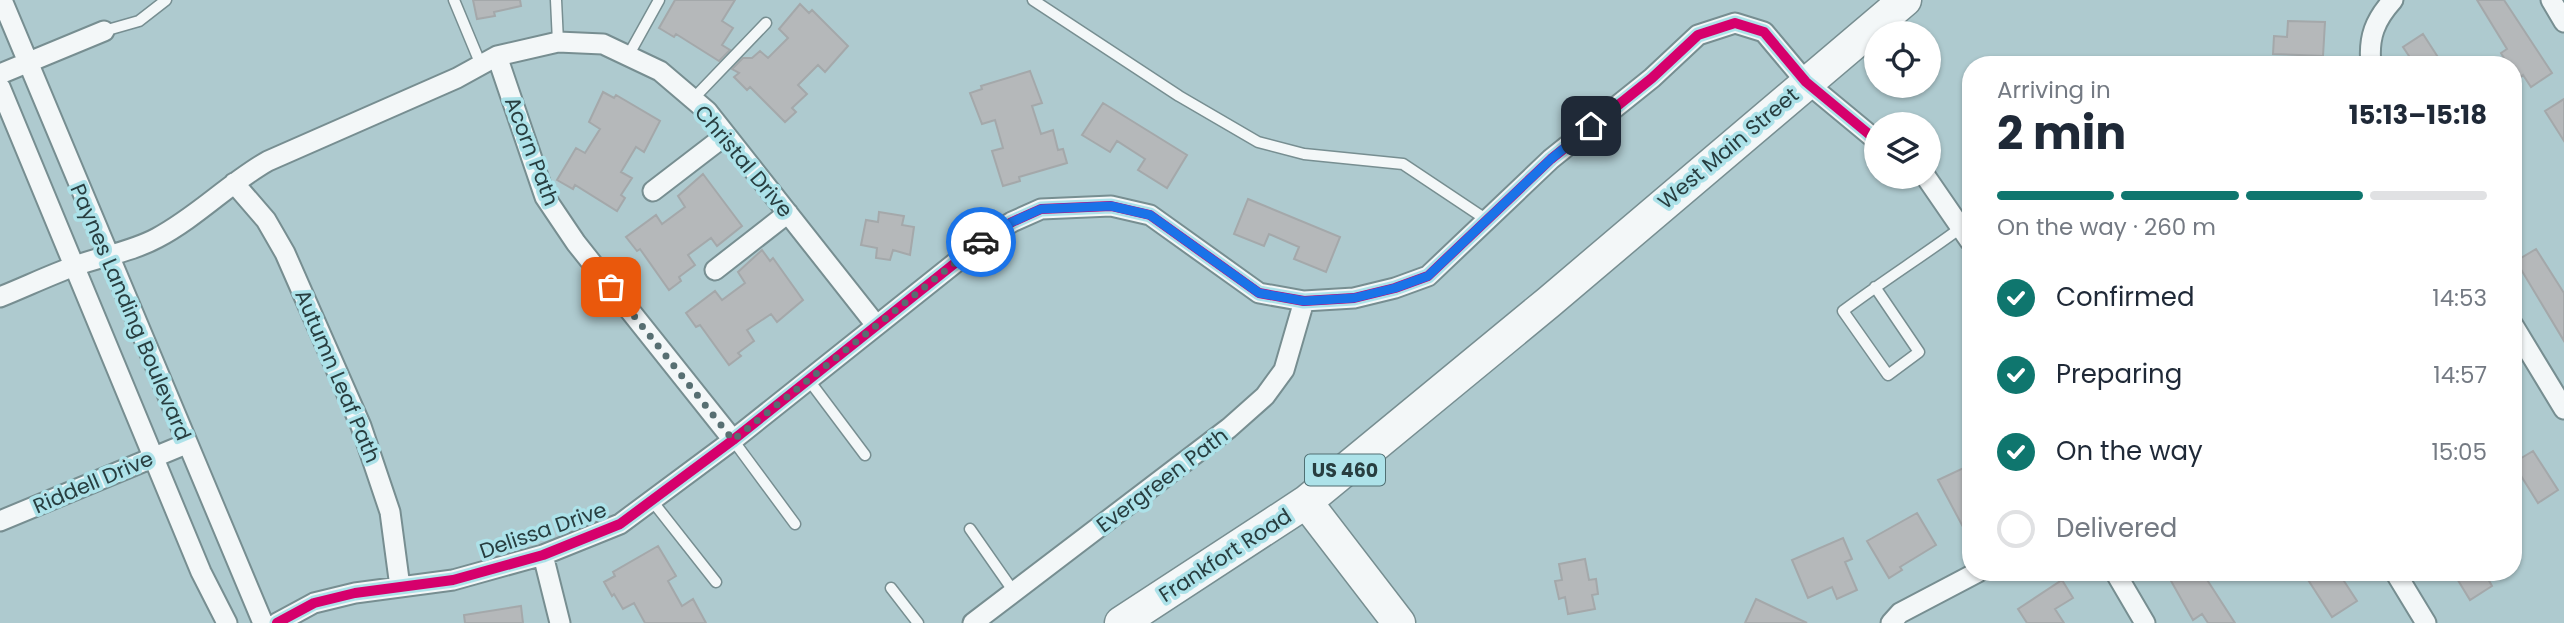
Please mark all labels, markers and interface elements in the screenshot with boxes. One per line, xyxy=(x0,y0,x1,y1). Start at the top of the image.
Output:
map controls xyxy=(1864,21,1941,189)
button: locate xyxy=(1864,21,1941,98)
text: Arriving in xyxy=(1997,74,2111,106)
street label: West Main Street xyxy=(1651,80,1805,216)
street label: Acorn Path xyxy=(498,92,566,210)
pin xyxy=(1561,96,1621,156)
text: 15:13–15:18 xyxy=(2349,97,2487,133)
street label: Christal Drive xyxy=(688,98,800,224)
text: 2 min xyxy=(1997,101,2126,165)
icon: home xyxy=(1572,107,1610,145)
button: layers xyxy=(1864,112,1941,189)
street label: Paynes Landing Boulevard xyxy=(64,179,198,445)
courier xyxy=(946,207,1016,277)
text: On the way · 260 m xyxy=(1997,211,2216,243)
icon: car xyxy=(962,223,1000,261)
pin xyxy=(581,257,641,317)
icon: bag xyxy=(592,268,630,306)
icon: check xyxy=(1997,279,2035,317)
text: Confirmed xyxy=(2056,279,2194,315)
text: 14:53 xyxy=(2432,282,2487,314)
street label: Autumn Leaf Path xyxy=(288,285,388,467)
icon: check xyxy=(1997,356,2035,394)
text: Preparing xyxy=(2056,356,2182,392)
text: 14:57 xyxy=(2433,359,2487,391)
street label: Evergreen Path xyxy=(1090,421,1234,539)
icon: check xyxy=(1997,433,2035,471)
text: On the way xyxy=(2056,433,2203,469)
text: 15:05 xyxy=(2431,436,2487,468)
street label: Riddell Drive xyxy=(28,444,158,520)
road number: US 460 xyxy=(1305,454,1385,485)
street label: Delissa Drive xyxy=(476,495,610,565)
street label: Frankfort Road xyxy=(1153,501,1297,609)
text: Delivered xyxy=(2056,510,2177,546)

